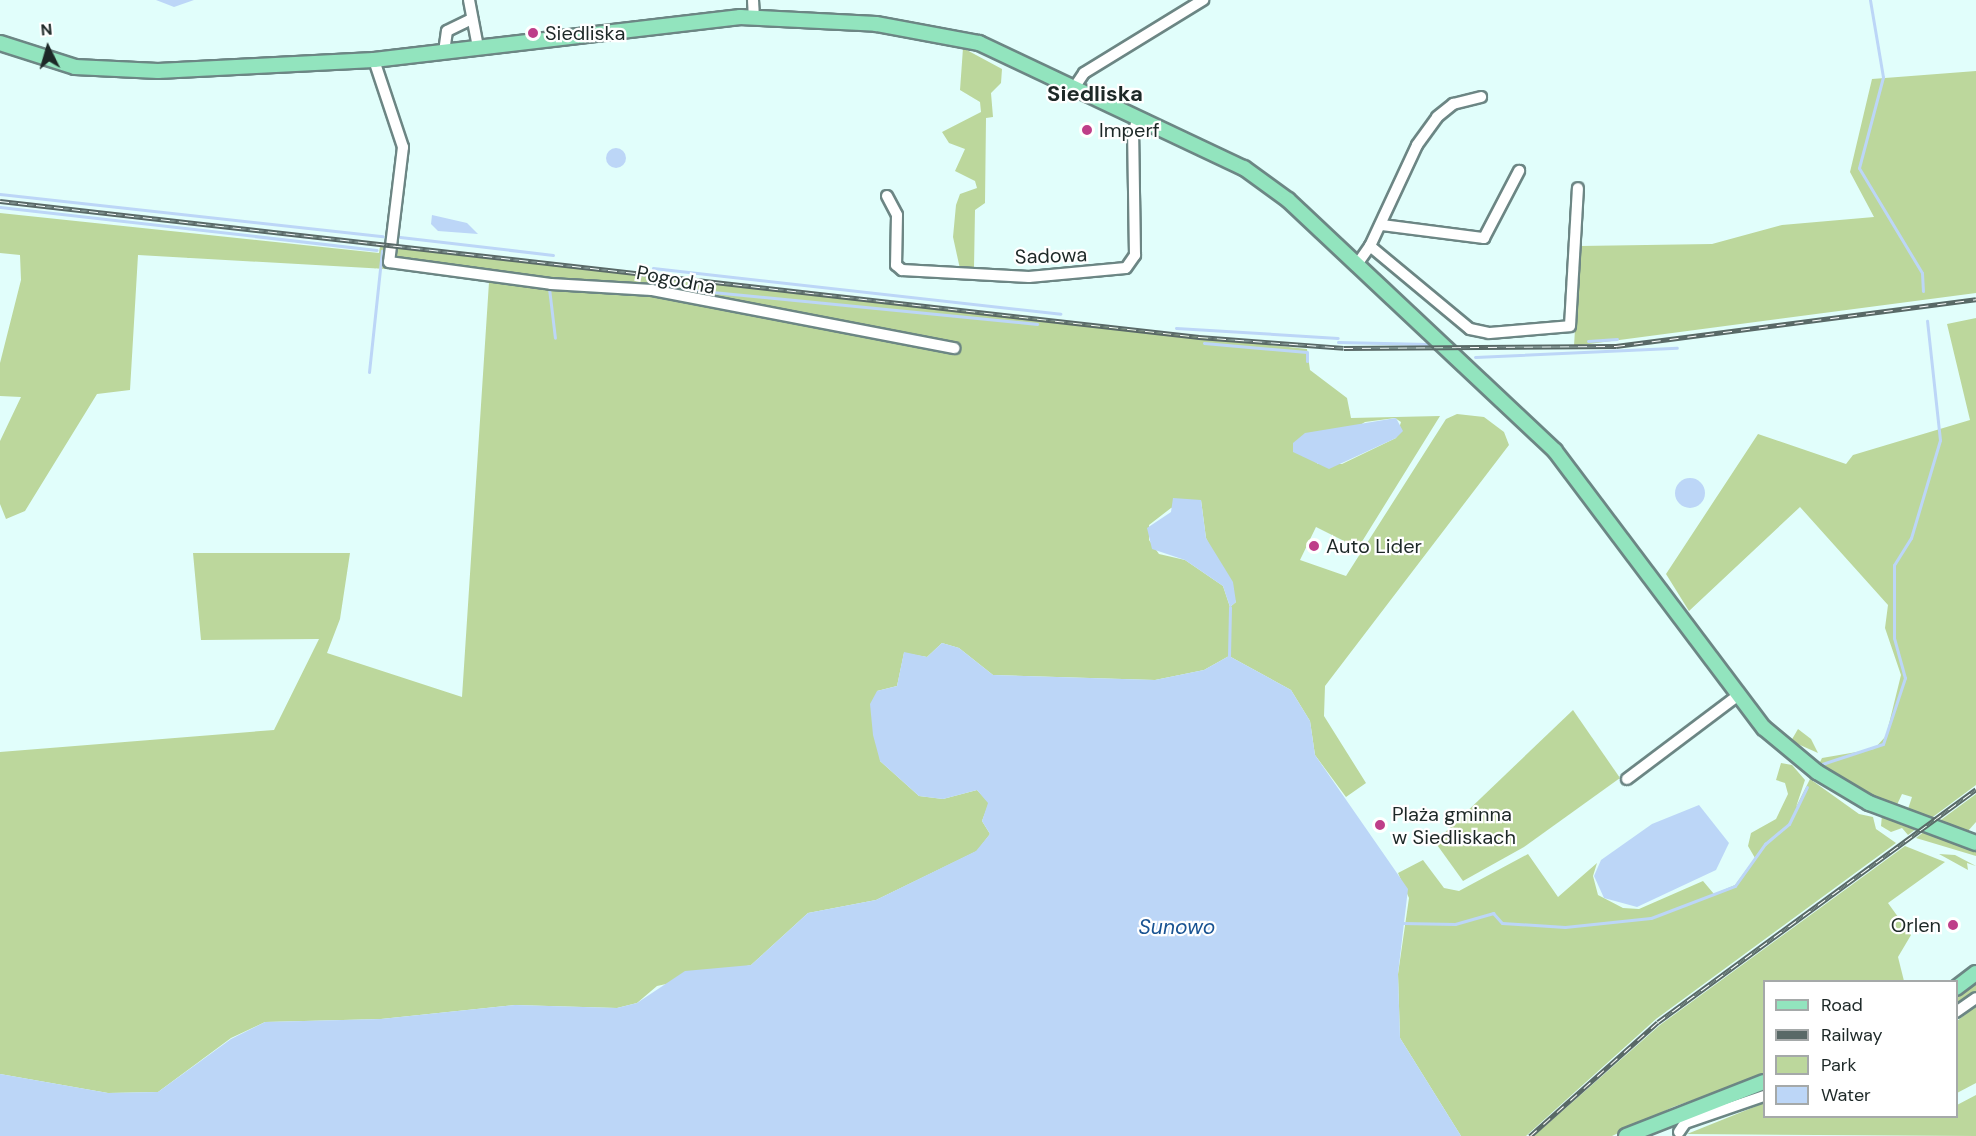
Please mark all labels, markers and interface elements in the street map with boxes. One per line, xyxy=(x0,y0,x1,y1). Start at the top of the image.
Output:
north arrow xyxy=(18,18,78,78)
text: N xyxy=(40,19,53,41)
place label: Siedliska xyxy=(545,21,625,45)
marker: Siedliska xyxy=(526,26,540,40)
district label: Siedliska xyxy=(1047,81,1143,107)
place label: Imperf xyxy=(1099,118,1160,142)
marker: Imperf xyxy=(1080,123,1094,137)
street label: Sadowa xyxy=(1014,243,1088,269)
street label: Pogodna xyxy=(634,261,718,299)
place label: Auto Lider xyxy=(1326,534,1422,558)
marker: Auto Lider xyxy=(1307,539,1321,553)
place label: Plaża gminna w Siedliskach xyxy=(1392,802,1516,849)
marker: Plaża gminna w Siedliskach xyxy=(1373,818,1387,832)
place label: Orlen xyxy=(1891,913,1941,937)
water label: Sunowo xyxy=(1139,914,1215,940)
marker: Orlen xyxy=(1946,918,1960,932)
legend xyxy=(1763,980,1958,1118)
text: Road xyxy=(1821,993,1863,1017)
text: Railway xyxy=(1821,1023,1883,1047)
text: Park xyxy=(1821,1053,1857,1077)
text: Water xyxy=(1821,1083,1871,1107)

